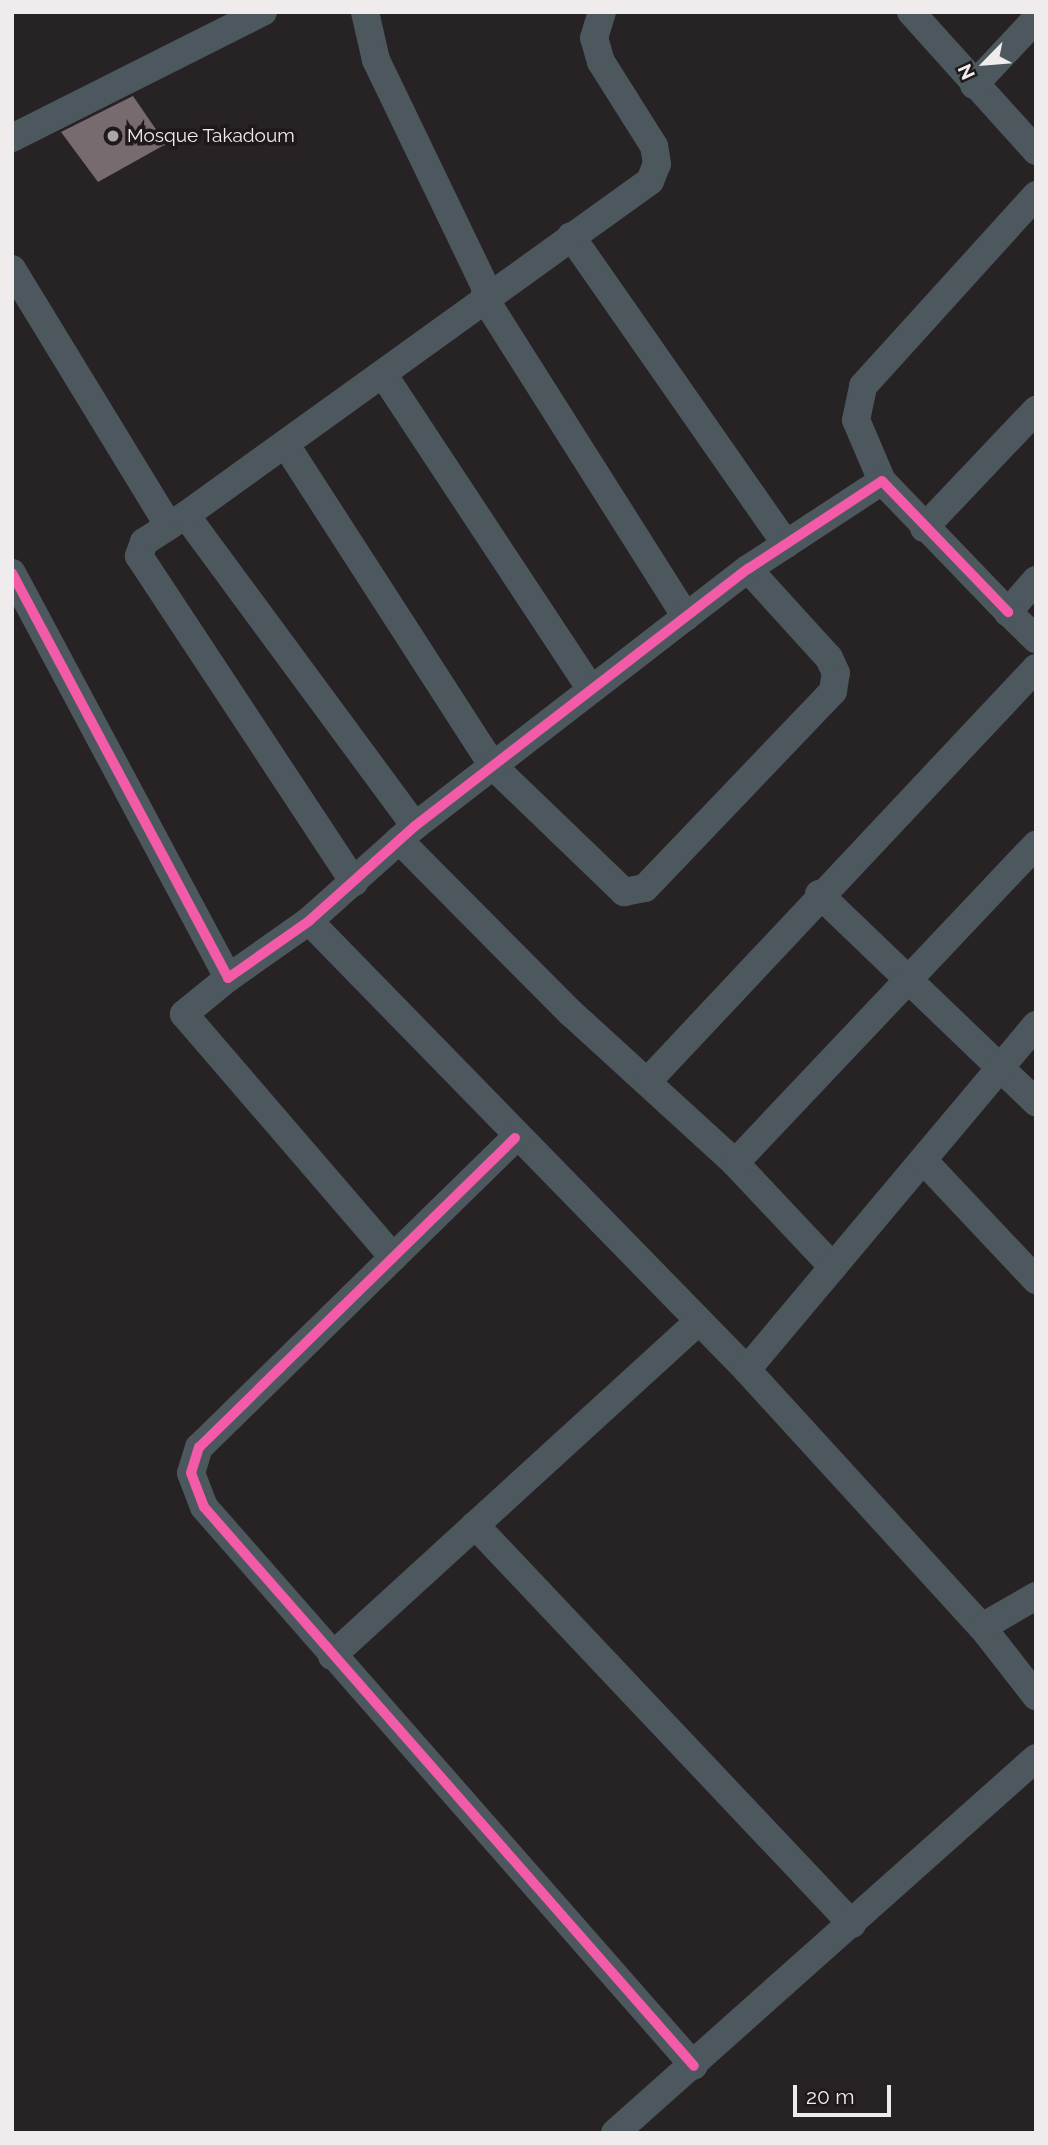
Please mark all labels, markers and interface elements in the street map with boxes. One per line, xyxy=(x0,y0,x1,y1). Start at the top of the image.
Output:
north arrow xyxy=(950,28,1020,98)
text: N xyxy=(953,61,979,83)
place label: Mosque Takadoum xyxy=(127,125,295,147)
marker: Mosque Takadoum xyxy=(105,128,121,144)
scale bar xyxy=(796,2072,894,2116)
text: 20 m xyxy=(806,2084,854,2109)

